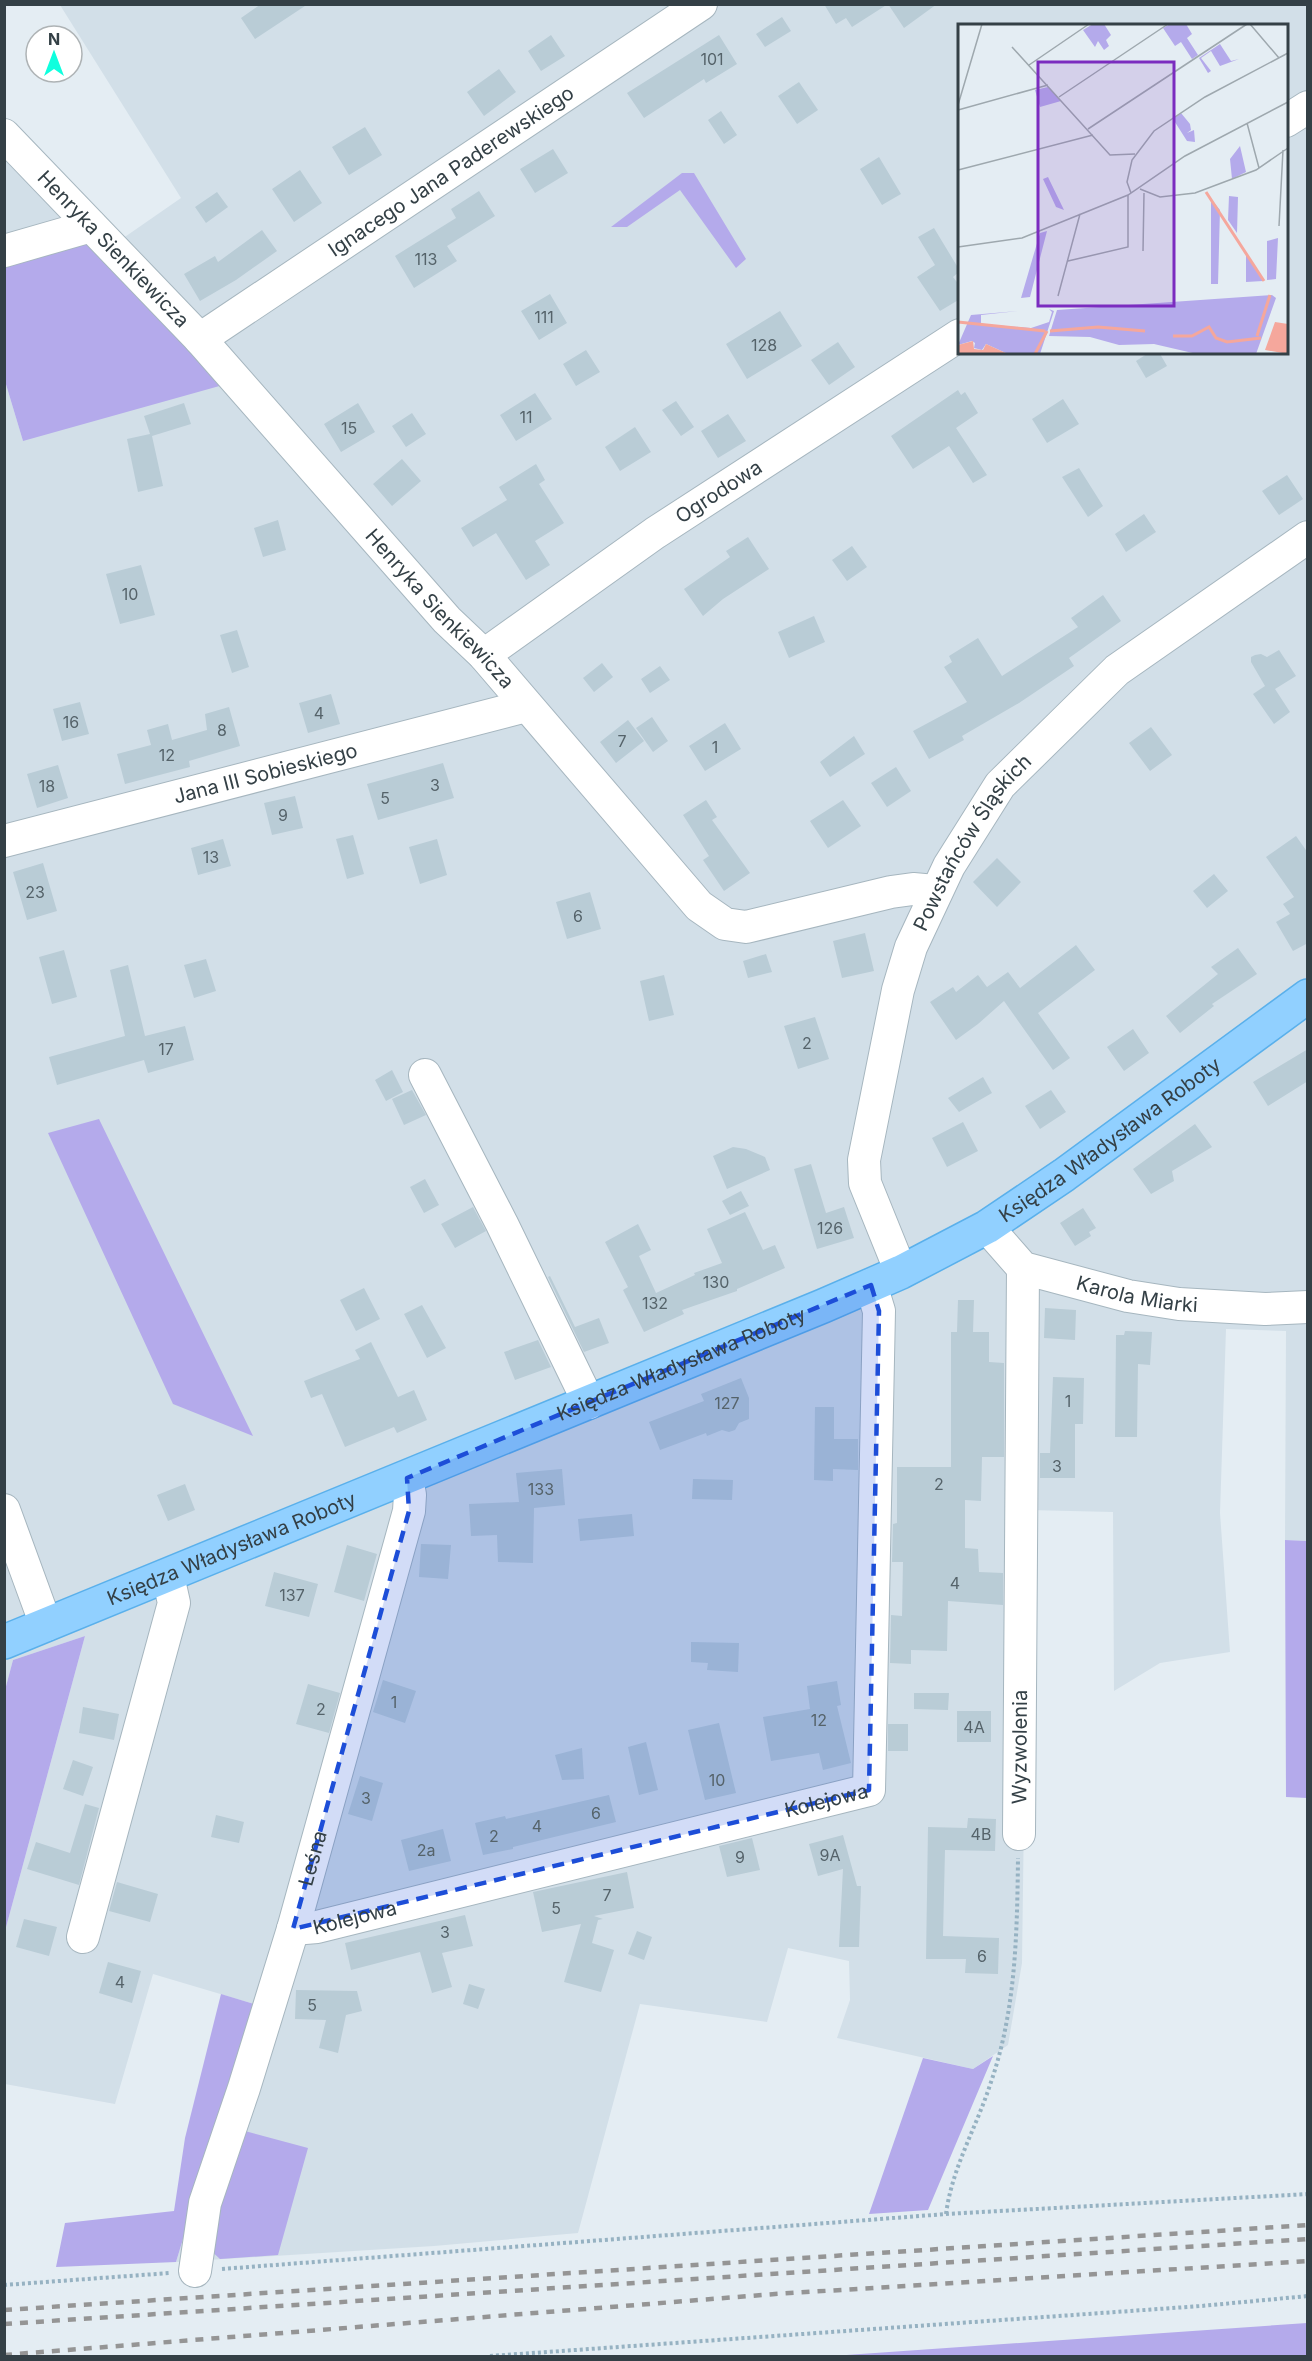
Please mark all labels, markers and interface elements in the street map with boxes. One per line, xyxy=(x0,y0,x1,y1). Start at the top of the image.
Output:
north arrow xyxy=(24,24,84,84)
inset map xyxy=(958,24,1288,354)
text: N xyxy=(48,29,60,49)
house number: 101 xyxy=(700,49,724,69)
street label: Ignacego Jana Paderewskiego xyxy=(324,81,578,262)
street label: Henryka Sienkiewicza xyxy=(33,165,194,332)
house number: 113 xyxy=(415,249,437,269)
house number: 111 xyxy=(534,307,554,327)
house number: 128 xyxy=(751,335,777,355)
house number: 11 xyxy=(519,407,533,427)
house number: 15 xyxy=(341,418,357,438)
street label: Ogrodowa xyxy=(671,455,766,528)
street label: Henryka Sienkiewicza xyxy=(361,524,519,693)
house number: 10 xyxy=(122,584,138,604)
house number: 4 xyxy=(314,703,324,723)
house number: 16 xyxy=(63,712,79,732)
house number: 8 xyxy=(217,720,227,740)
house number: 7 xyxy=(617,731,627,751)
house number: 1 xyxy=(712,737,718,757)
street label: Jana III Sobieskiego xyxy=(171,738,360,809)
house number: 12 xyxy=(159,745,175,765)
street label: Powstańców Śląskich xyxy=(908,749,1036,935)
house number: 3 xyxy=(430,775,440,795)
house number: 18 xyxy=(39,776,55,796)
house number: 5 xyxy=(380,788,390,808)
house number: 9 xyxy=(278,805,288,825)
house number: 13 xyxy=(203,847,219,867)
house number: 23 xyxy=(25,882,45,902)
house number: 6 xyxy=(573,906,583,926)
house number: 2 xyxy=(802,1033,812,1053)
house number: 17 xyxy=(158,1039,174,1059)
street label: Księdza Władysława Roboty xyxy=(994,1052,1225,1227)
house number: 126 xyxy=(817,1218,843,1238)
street label: Karola Miarki xyxy=(1074,1271,1199,1317)
house number: 130 xyxy=(703,1272,729,1292)
house number: 132 xyxy=(642,1293,668,1313)
street label: Księdza Władysława Roboty xyxy=(553,1302,809,1426)
house number: 1 xyxy=(1065,1391,1071,1411)
house number: 127 xyxy=(714,1393,740,1413)
house number: 3 xyxy=(1052,1456,1062,1476)
house number: 2 xyxy=(934,1474,944,1494)
house number: 133 xyxy=(528,1479,554,1499)
street label: Księdza Władysława Roboty xyxy=(104,1487,360,1610)
house number: 4 xyxy=(950,1573,960,1593)
house number: 137 xyxy=(279,1585,305,1605)
street label: Wyzwolenia xyxy=(1007,1690,1032,1804)
house number: 1 xyxy=(391,1692,397,1712)
house number: 2 xyxy=(316,1699,326,1719)
house number: 12 xyxy=(811,1710,827,1730)
house number: 4A xyxy=(963,1717,985,1737)
house number: 10 xyxy=(709,1770,725,1790)
street label: Kolejowa xyxy=(782,1779,871,1822)
house number: 3 xyxy=(361,1788,371,1808)
house number: 6 xyxy=(591,1803,601,1823)
house number: 4 xyxy=(532,1816,542,1836)
house number: 4B xyxy=(971,1824,991,1844)
house number: 2 xyxy=(489,1826,499,1846)
street label: Leśna xyxy=(294,1828,332,1889)
house number: 2a xyxy=(417,1840,435,1860)
house number: 9A xyxy=(820,1845,840,1865)
house number: 9 xyxy=(735,1847,745,1867)
house number: 7 xyxy=(602,1885,612,1905)
street label: Kolejowa xyxy=(311,1896,399,1940)
house number: 5 xyxy=(551,1898,561,1918)
house number: 3 xyxy=(440,1922,450,1942)
house number: 6 xyxy=(977,1946,987,1966)
house number: 4 xyxy=(115,1972,125,1992)
house number: 5 xyxy=(307,1995,317,2015)

